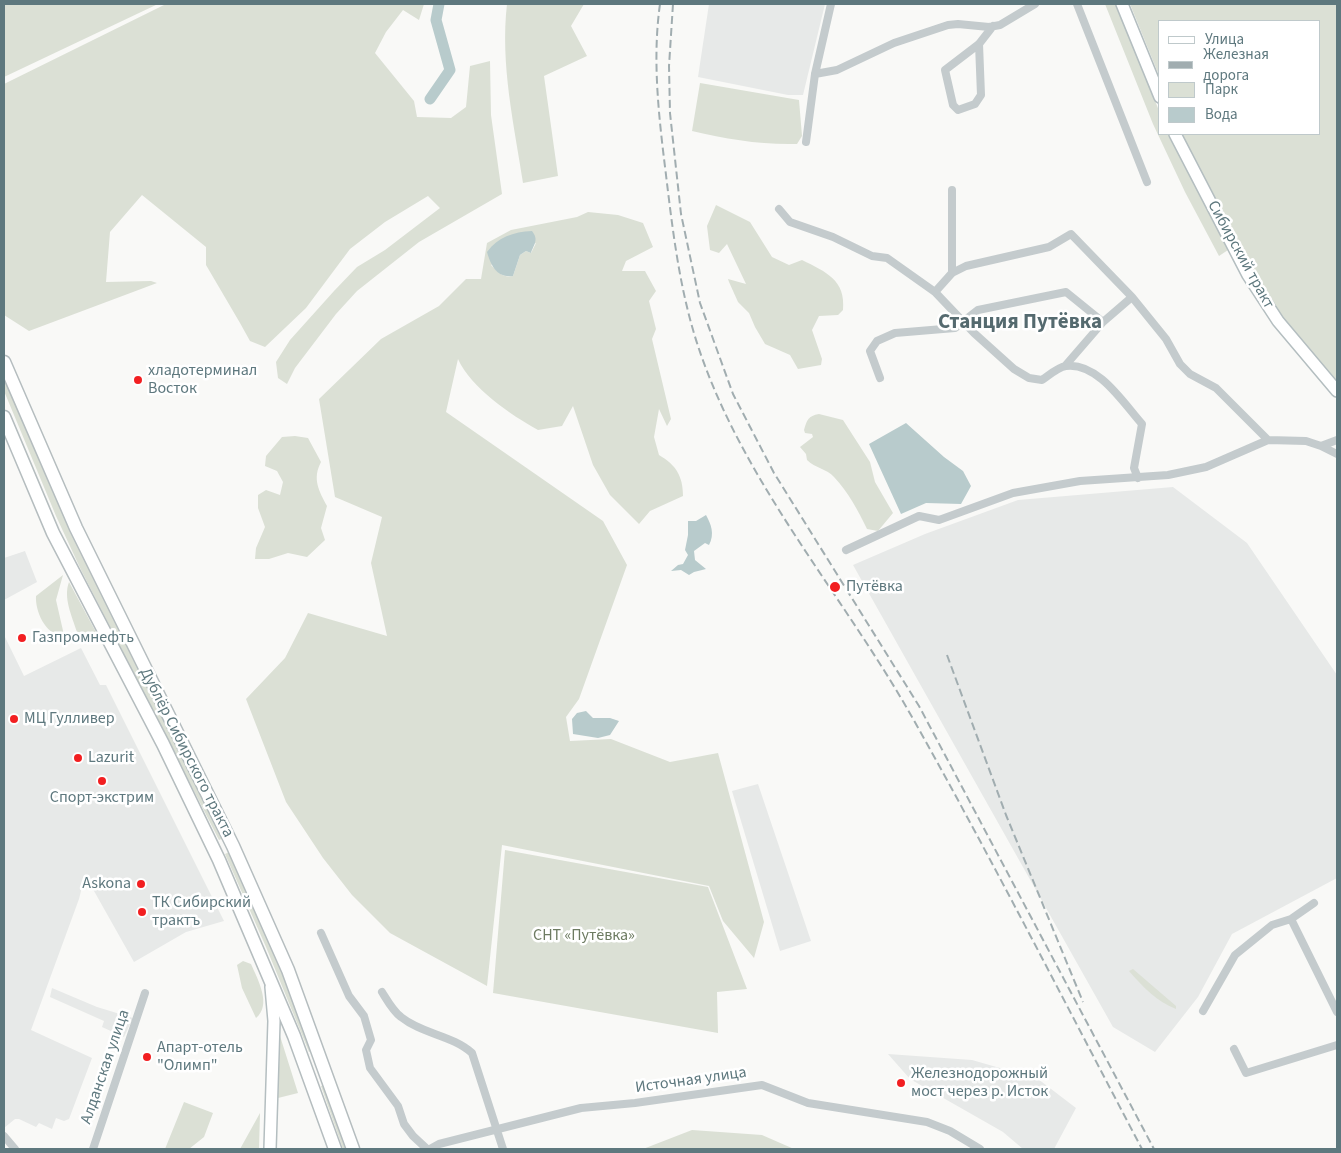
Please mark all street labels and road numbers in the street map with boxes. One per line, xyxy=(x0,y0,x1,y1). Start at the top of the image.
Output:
street label: Сибирский тракт xyxy=(1202,198,1278,312)
street label: Дублёр Сибирского тракта xyxy=(135,665,237,841)
street label: Алданская улица xyxy=(77,1007,135,1127)
street label: Источная улица xyxy=(634,1064,748,1098)

